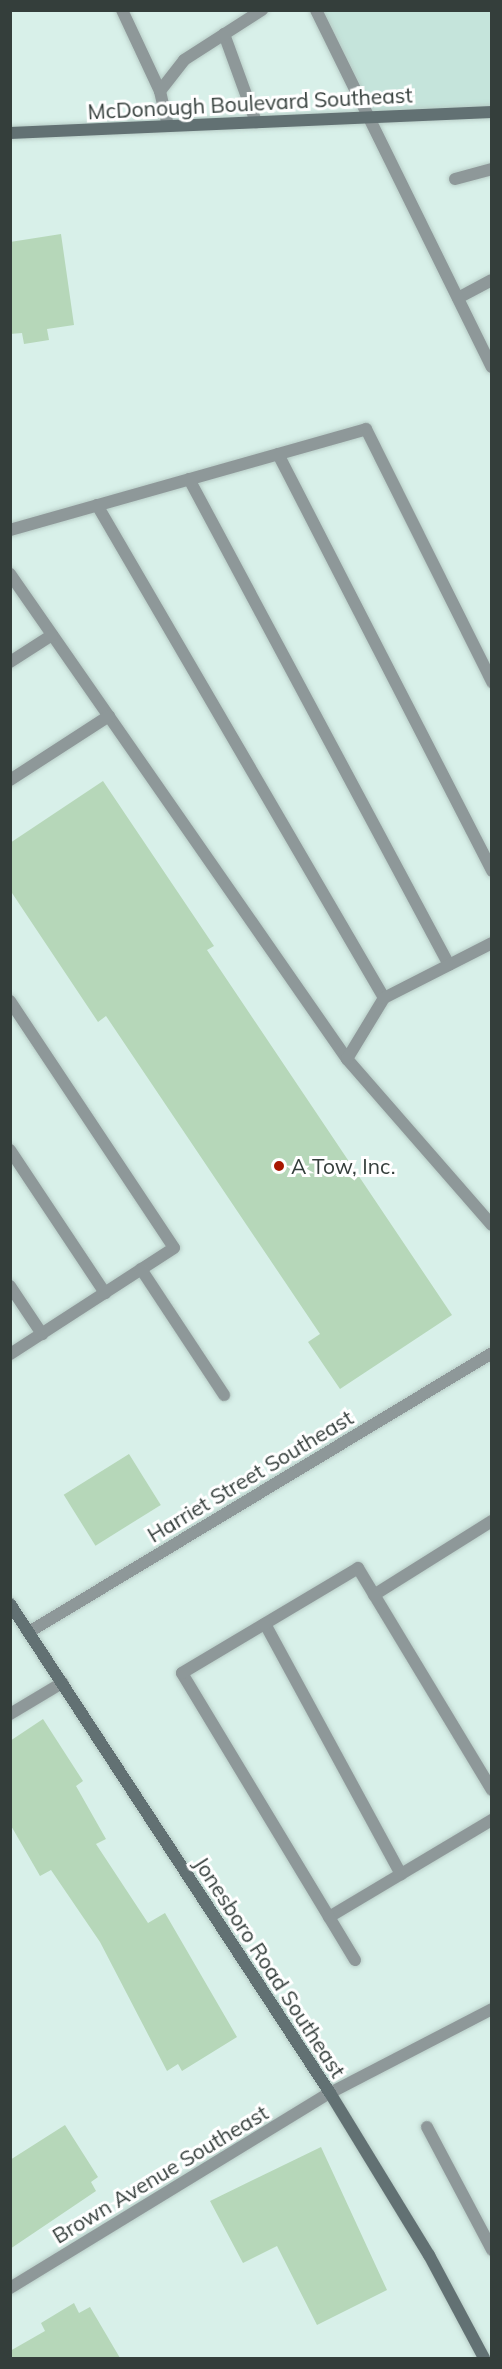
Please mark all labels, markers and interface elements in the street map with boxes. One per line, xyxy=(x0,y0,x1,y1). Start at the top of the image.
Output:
street label: McDonough Boulevard Southeast xyxy=(87,82,413,124)
place label: A Tow, Inc. xyxy=(291,1153,395,1179)
marker: A Tow, Inc. xyxy=(272,1159,286,1173)
street label: Harriet Street Southeast xyxy=(143,1405,357,1547)
street label: Jonesboro Road Southeast xyxy=(189,1852,351,2082)
street label: Brown Avenue Southeast xyxy=(48,2100,272,2248)

